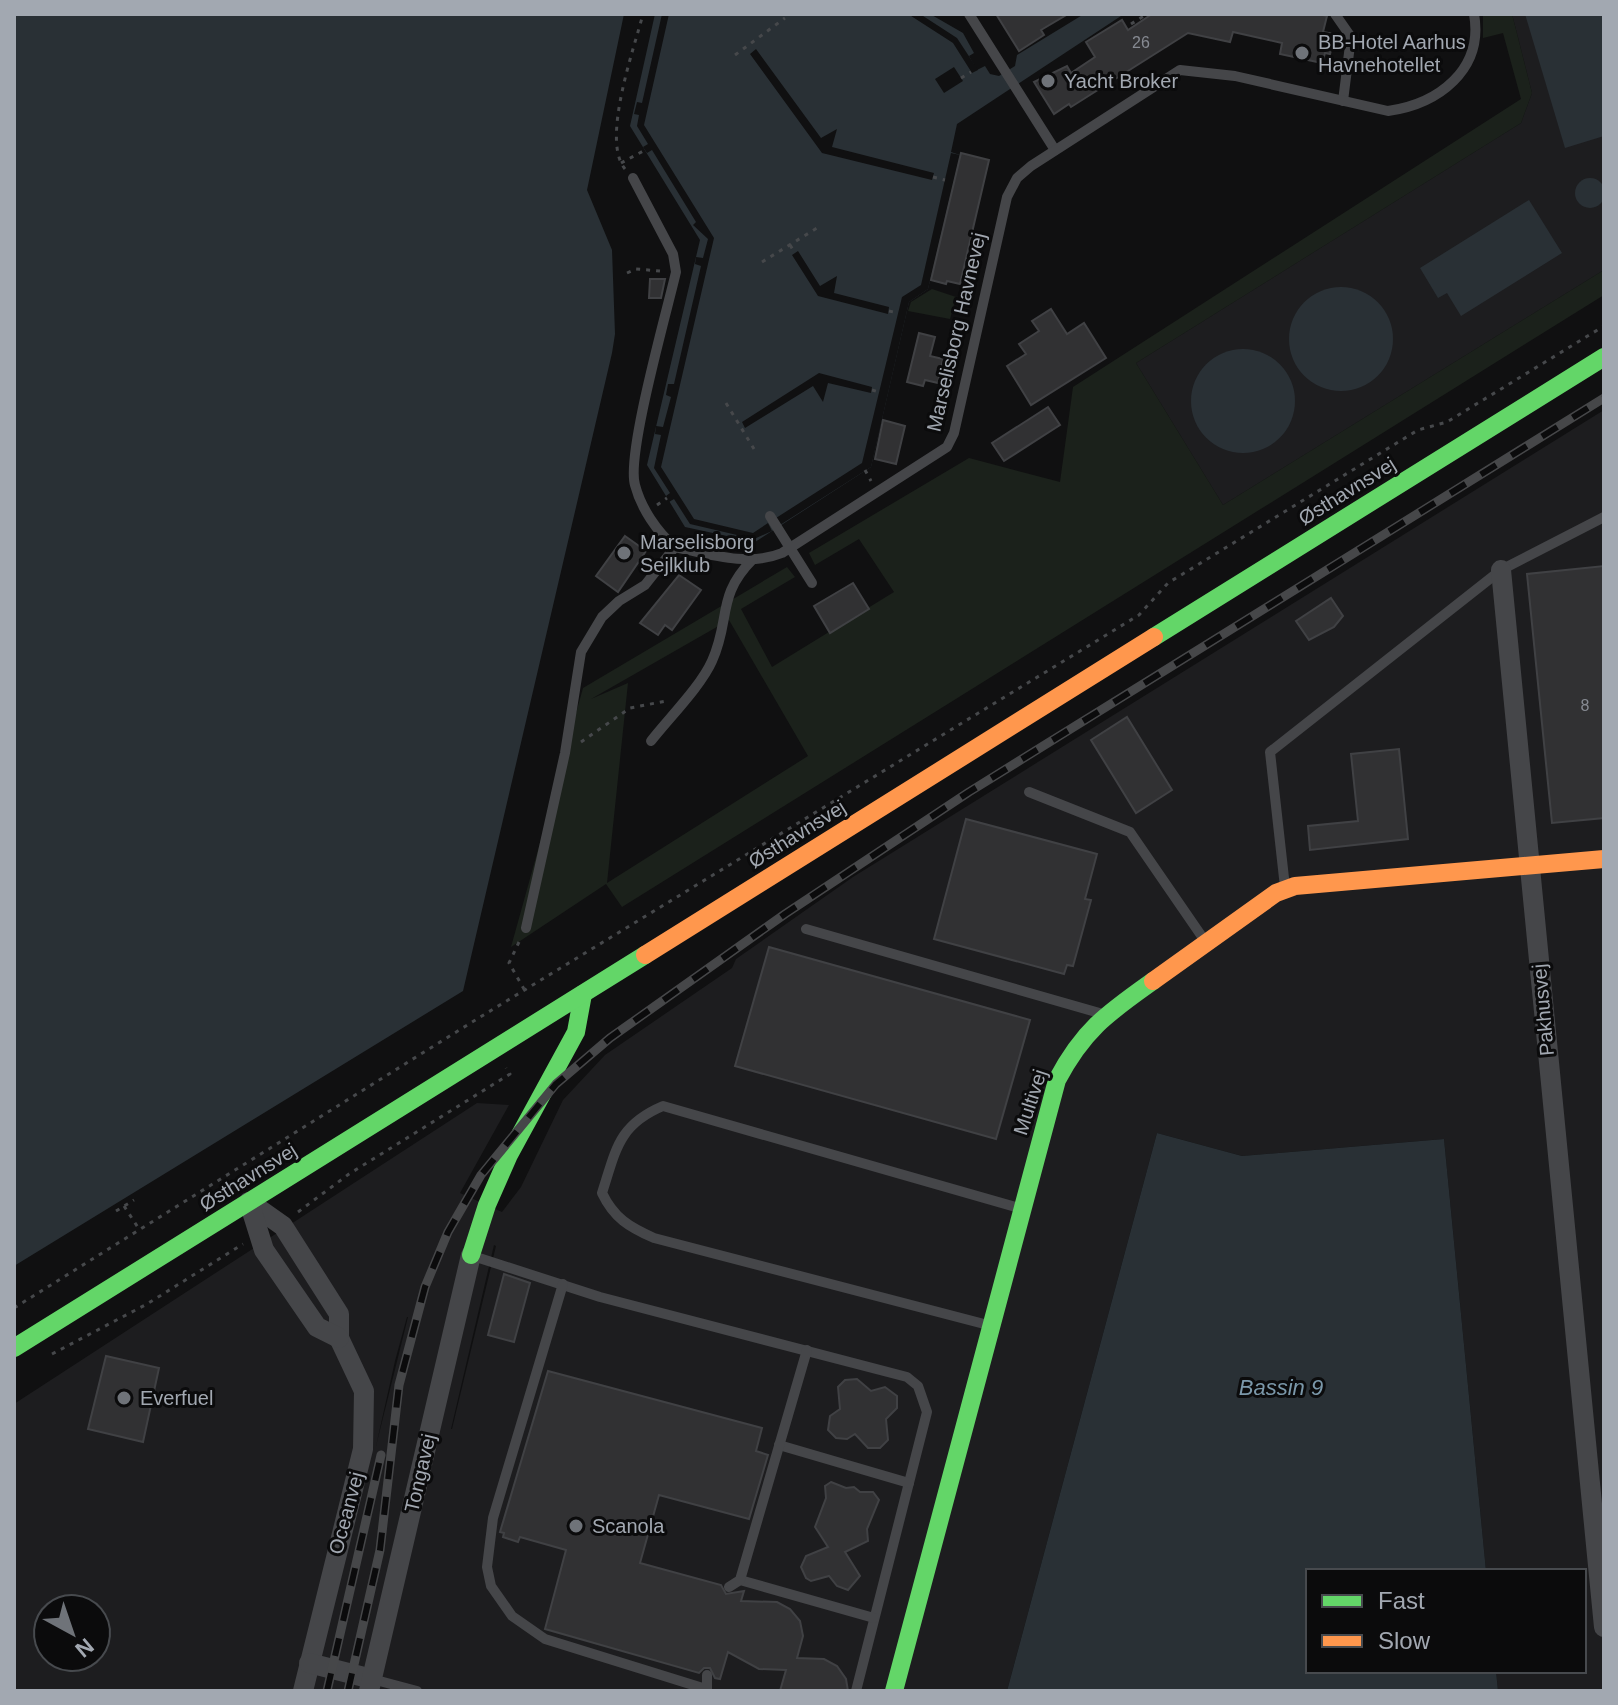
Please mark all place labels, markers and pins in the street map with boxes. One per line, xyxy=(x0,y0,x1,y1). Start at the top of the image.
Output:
place label: BB-Hotel Aarhus Havnehotellet xyxy=(1318,31,1466,76)
marker: BB-Hotel Aarhus Havnehotellet xyxy=(1293,44,1311,62)
place label: Yacht Broker xyxy=(1064,70,1178,92)
marker: Yacht Broker xyxy=(1039,72,1057,90)
place label: Marselisborg Sejlklub xyxy=(640,531,754,576)
marker: Marselisborg Sejlklub xyxy=(615,544,633,562)
place label: Everfuel xyxy=(140,1387,213,1409)
marker: Everfuel xyxy=(115,1389,133,1407)
place label: Scanola xyxy=(592,1515,665,1537)
marker: Scanola xyxy=(567,1517,585,1535)

